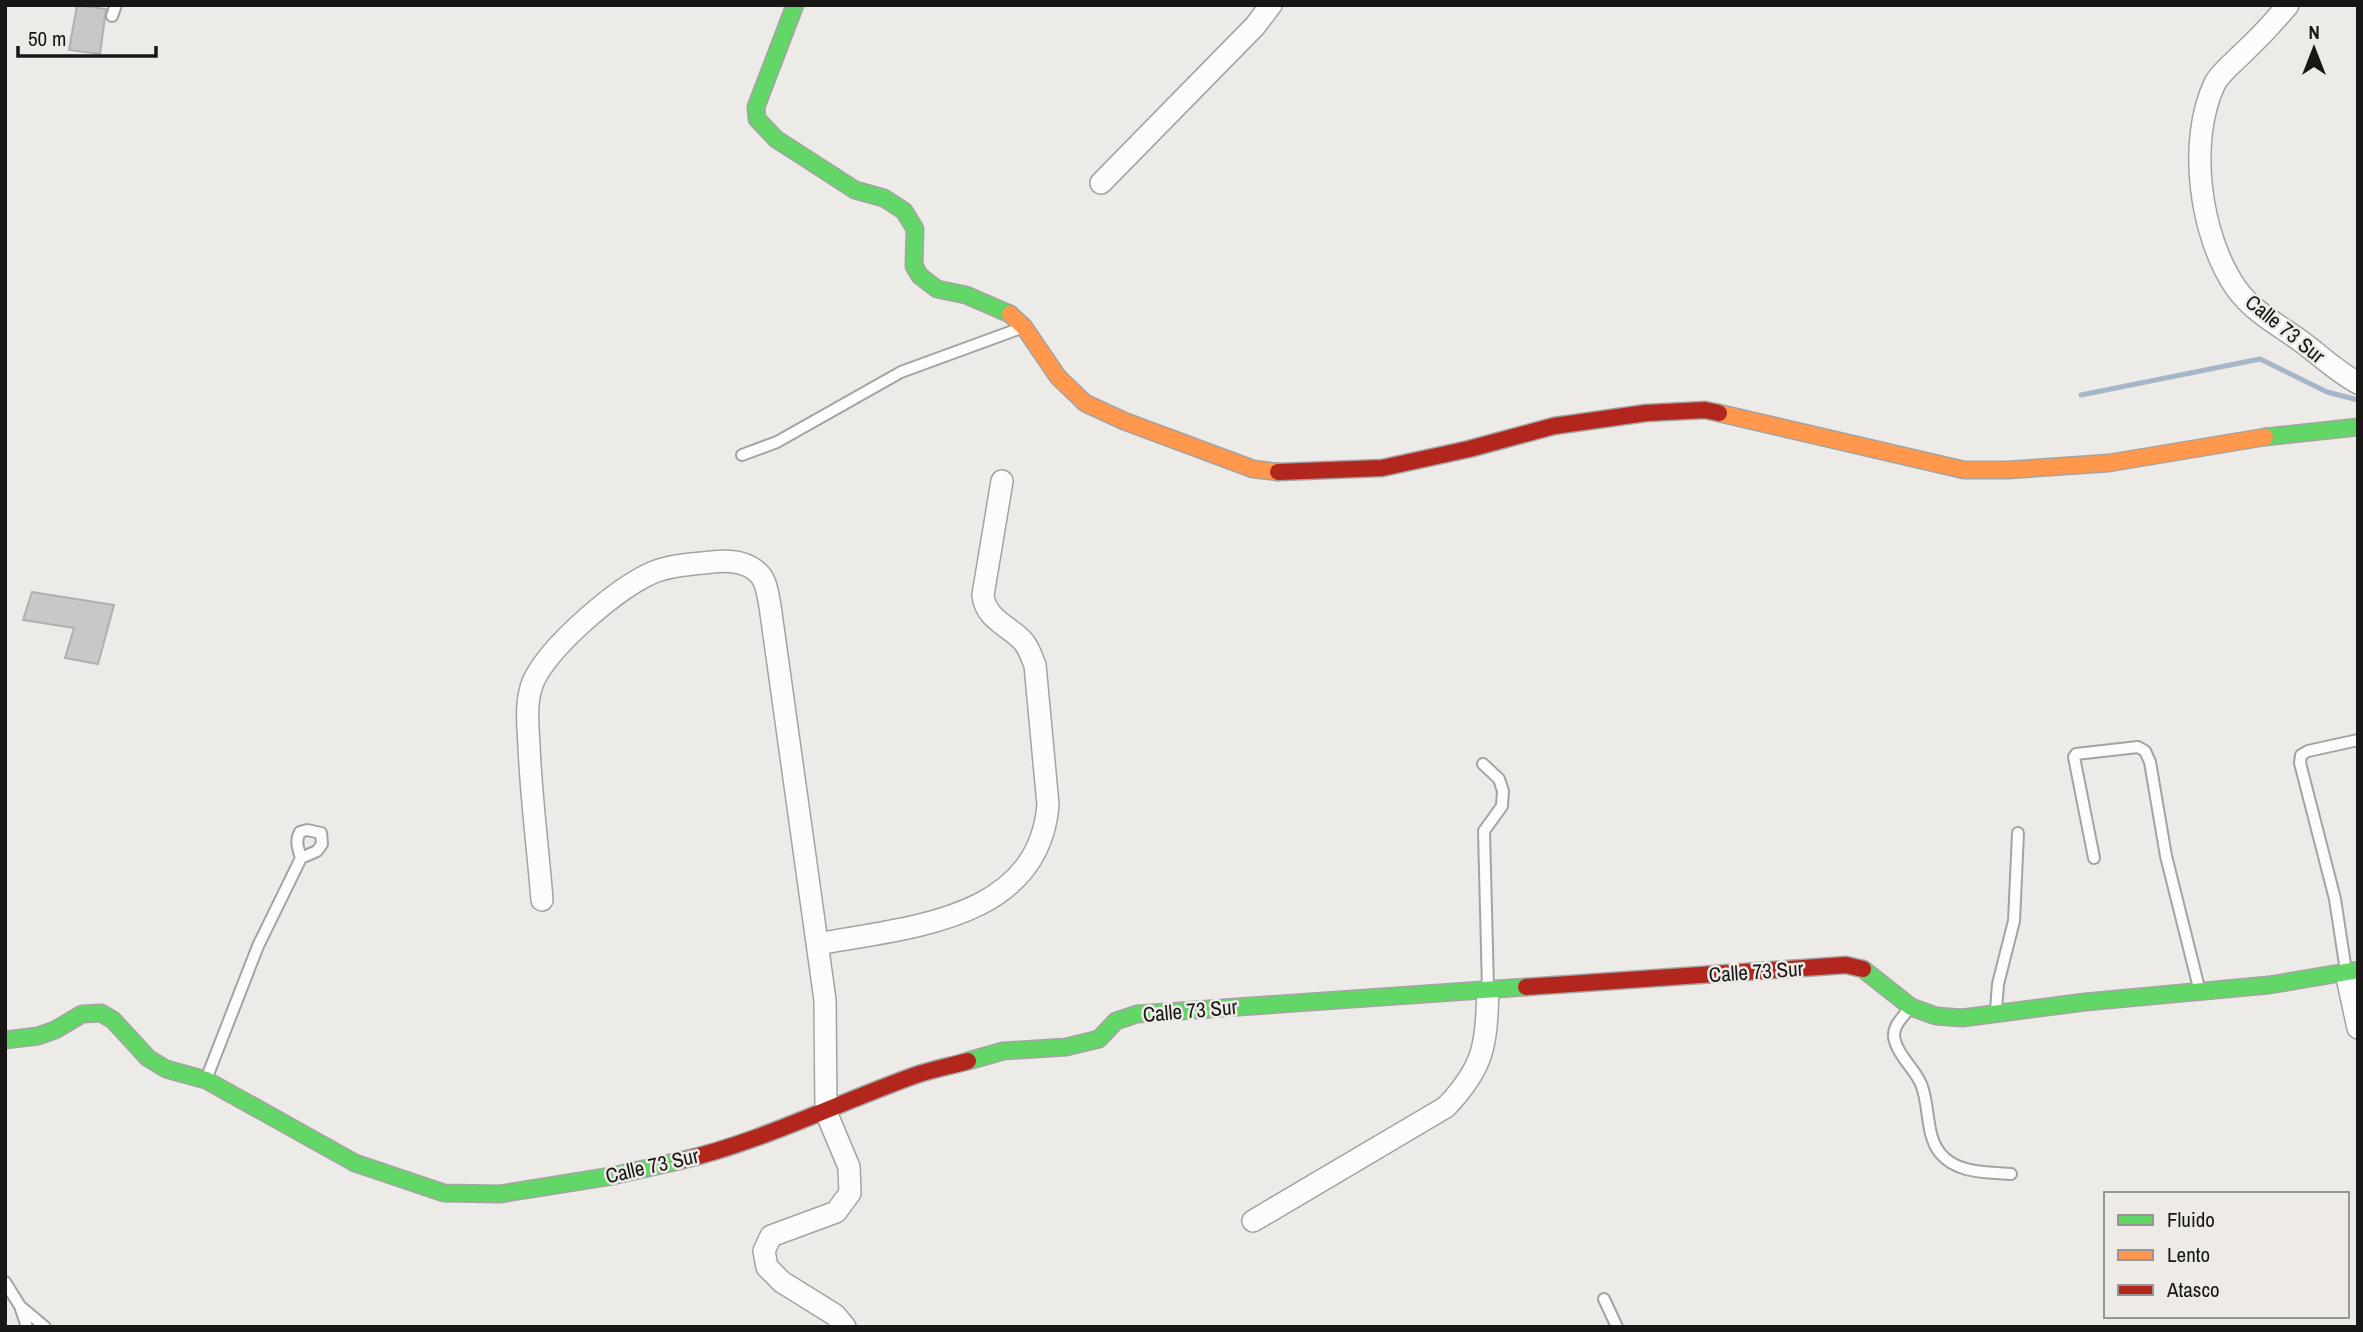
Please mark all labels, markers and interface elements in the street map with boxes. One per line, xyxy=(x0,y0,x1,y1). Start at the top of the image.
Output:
scale bar xyxy=(18,14,156,58)
north arrow xyxy=(2279,14,2349,84)
text: N xyxy=(2308,19,2320,45)
text: 50 m xyxy=(28,24,66,53)
street label: Calle 73 Sur xyxy=(2239,288,2331,370)
street label: Calle 73 Sur xyxy=(1708,954,1804,989)
street label: Calle 73 Sur xyxy=(1141,992,1239,1029)
street label: Calle 73 Sur xyxy=(602,1141,702,1190)
legend xyxy=(2104,1192,2349,1318)
text: Fluido xyxy=(2167,1205,2215,1234)
text: Lento xyxy=(2167,1240,2210,1269)
text: Atasco xyxy=(2166,1275,2220,1304)

